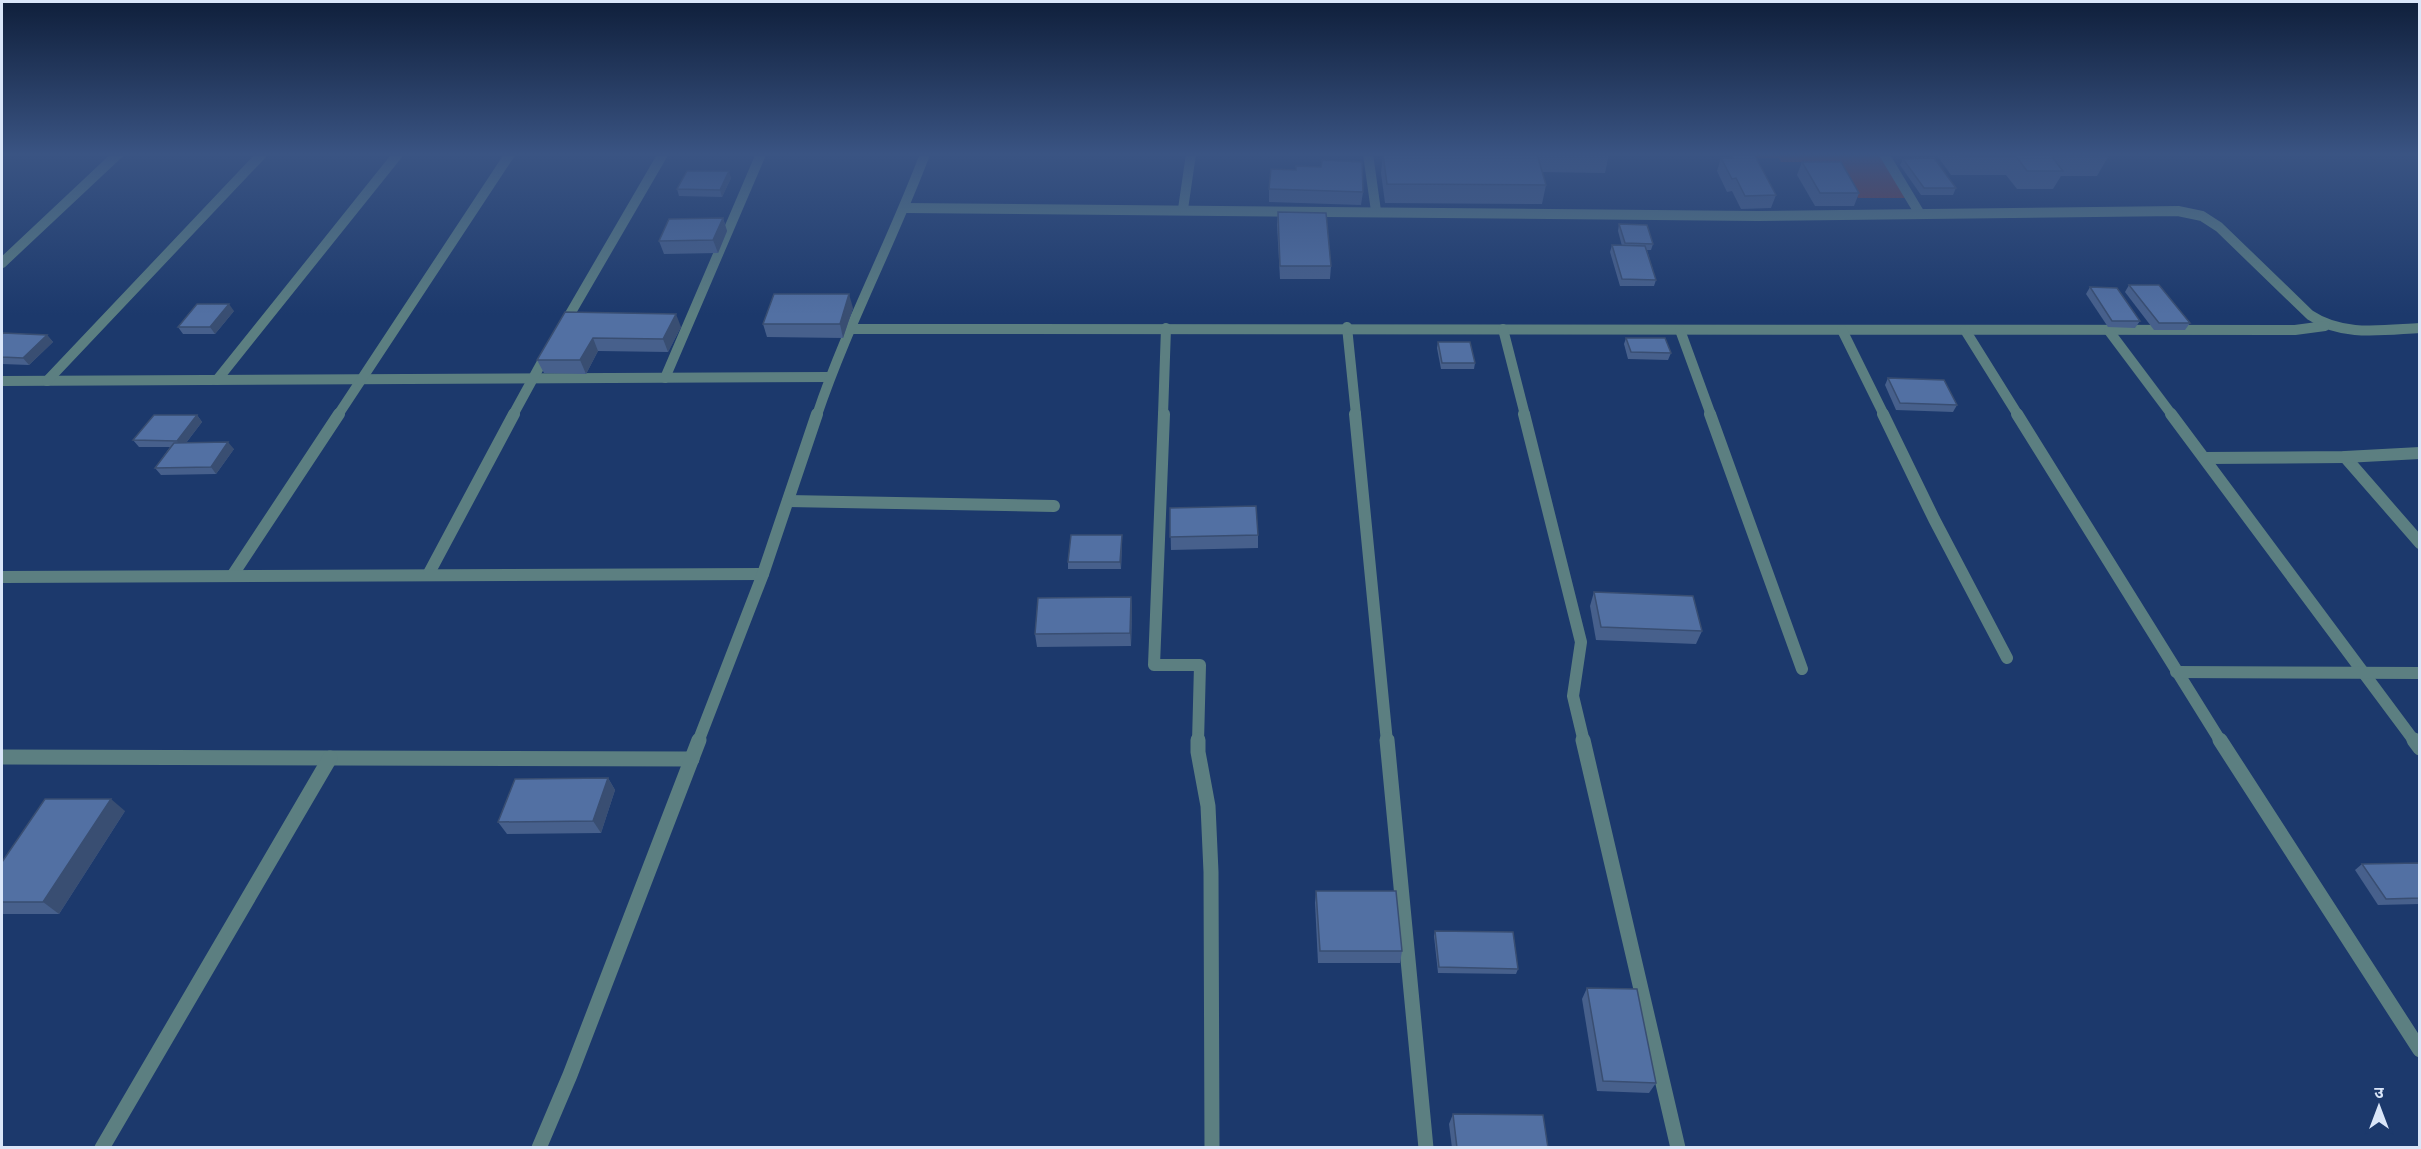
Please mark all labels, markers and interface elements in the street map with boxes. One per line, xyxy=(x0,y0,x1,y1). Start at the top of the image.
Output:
north arrow xyxy=(2349,1077,2409,1137)
text: उ xyxy=(2374,1083,2384,1102)

